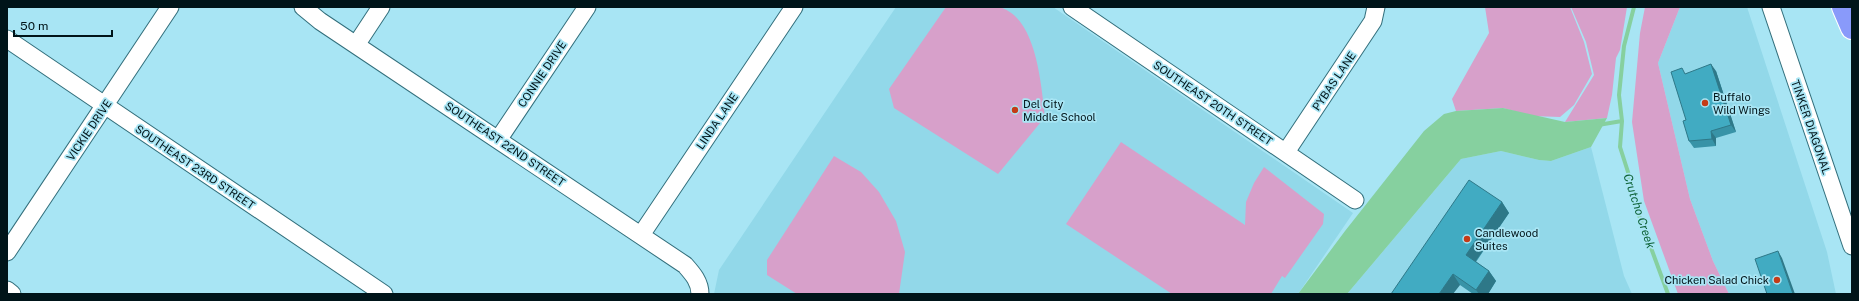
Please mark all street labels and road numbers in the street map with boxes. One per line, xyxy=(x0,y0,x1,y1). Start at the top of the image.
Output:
street label: CONNIE DRIVE xyxy=(515,38,569,109)
street label: PYBAS LANE xyxy=(1310,49,1358,113)
street label: SOUTHEAST 20TH STREET xyxy=(1151,59,1275,148)
street label: TINKER DIAGONAL xyxy=(1789,78,1833,176)
street label: LINDA LANE xyxy=(694,91,740,151)
street label: VICKIE DRIVE xyxy=(64,97,114,163)
street label: SOUTHEAST 22ND STREET xyxy=(443,99,568,189)
street label: SOUTHEAST 23RD STREET xyxy=(133,122,257,212)

